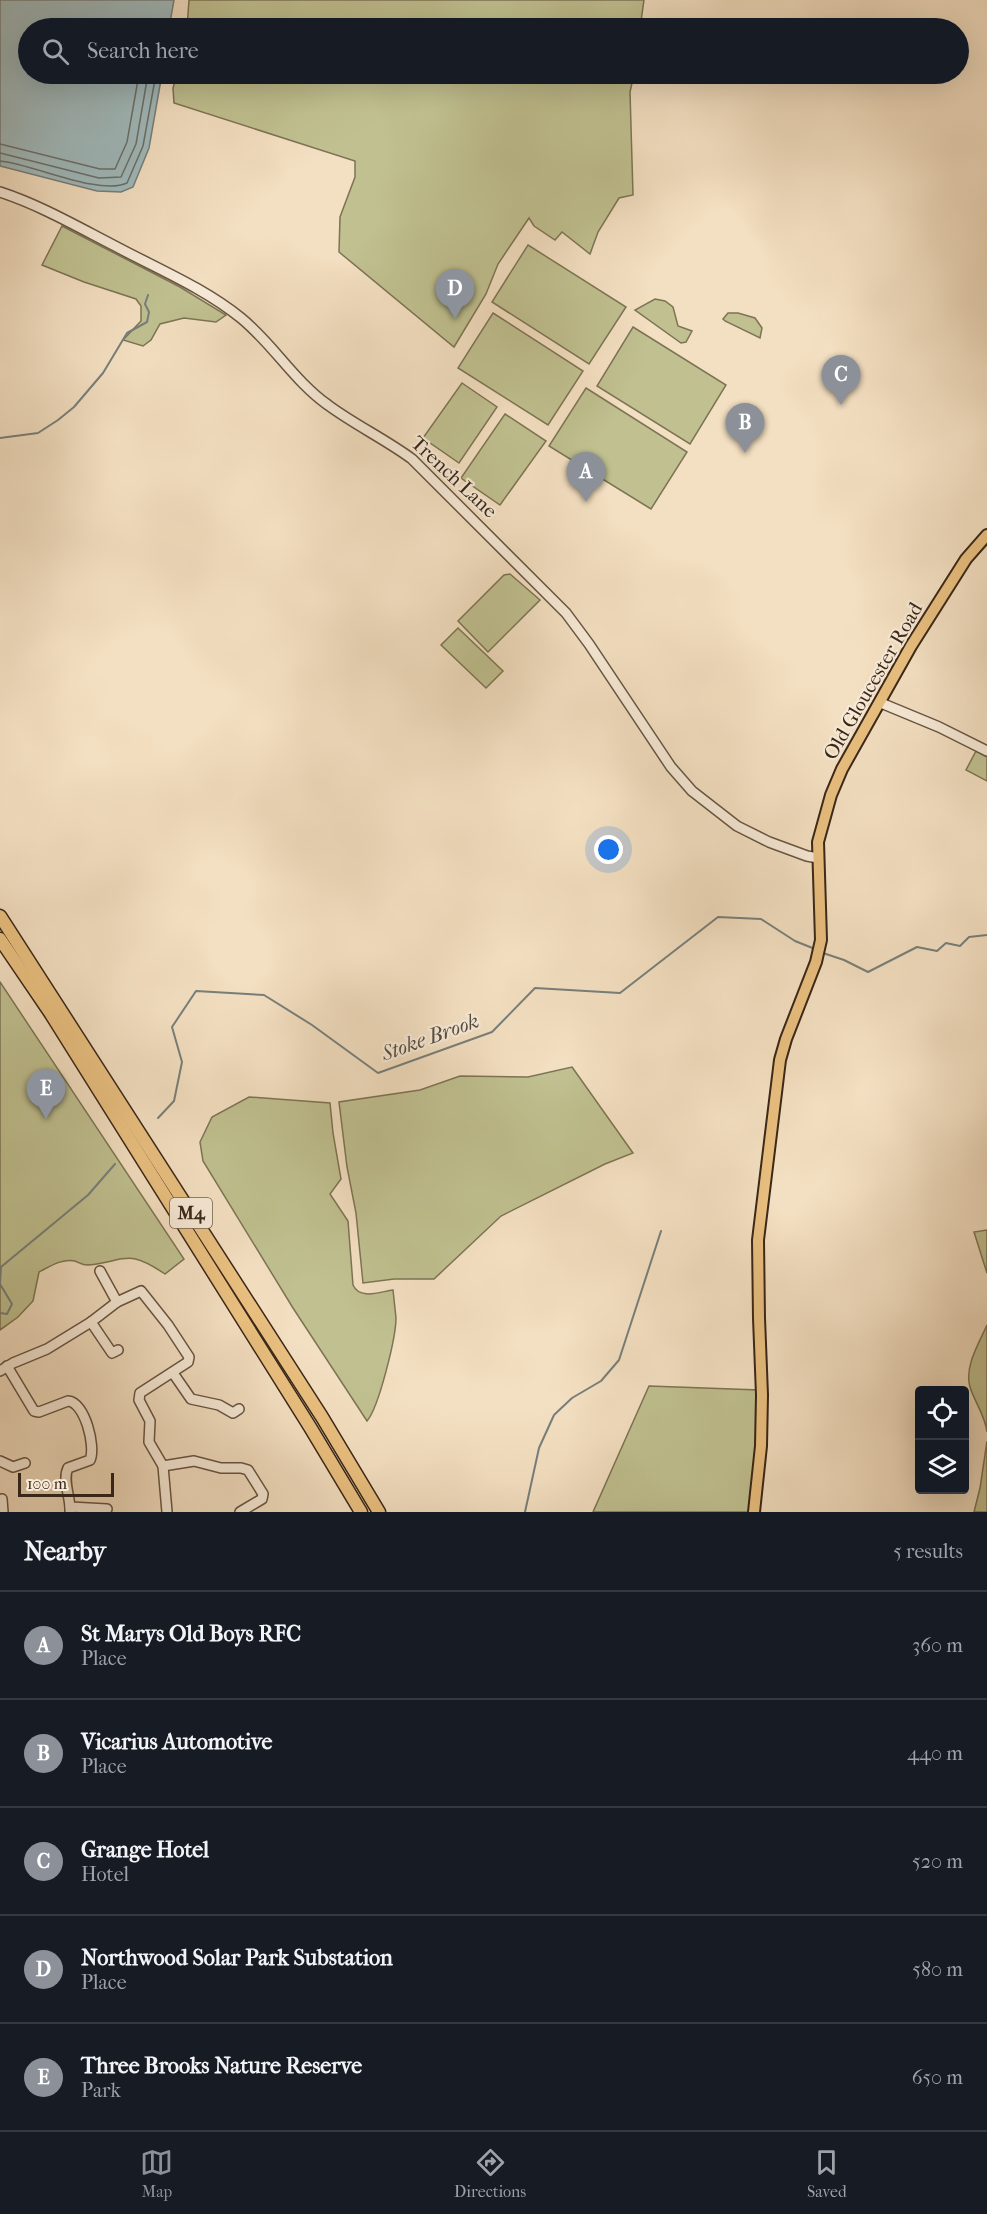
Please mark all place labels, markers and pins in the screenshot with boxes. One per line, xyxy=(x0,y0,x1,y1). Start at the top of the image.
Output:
pin: D xyxy=(436,270,474,319)
pin: C xyxy=(822,356,860,405)
pin: B xyxy=(726,404,764,453)
pin: A xyxy=(566,452,606,502)
pin: E xyxy=(26,1070,66,1119)

